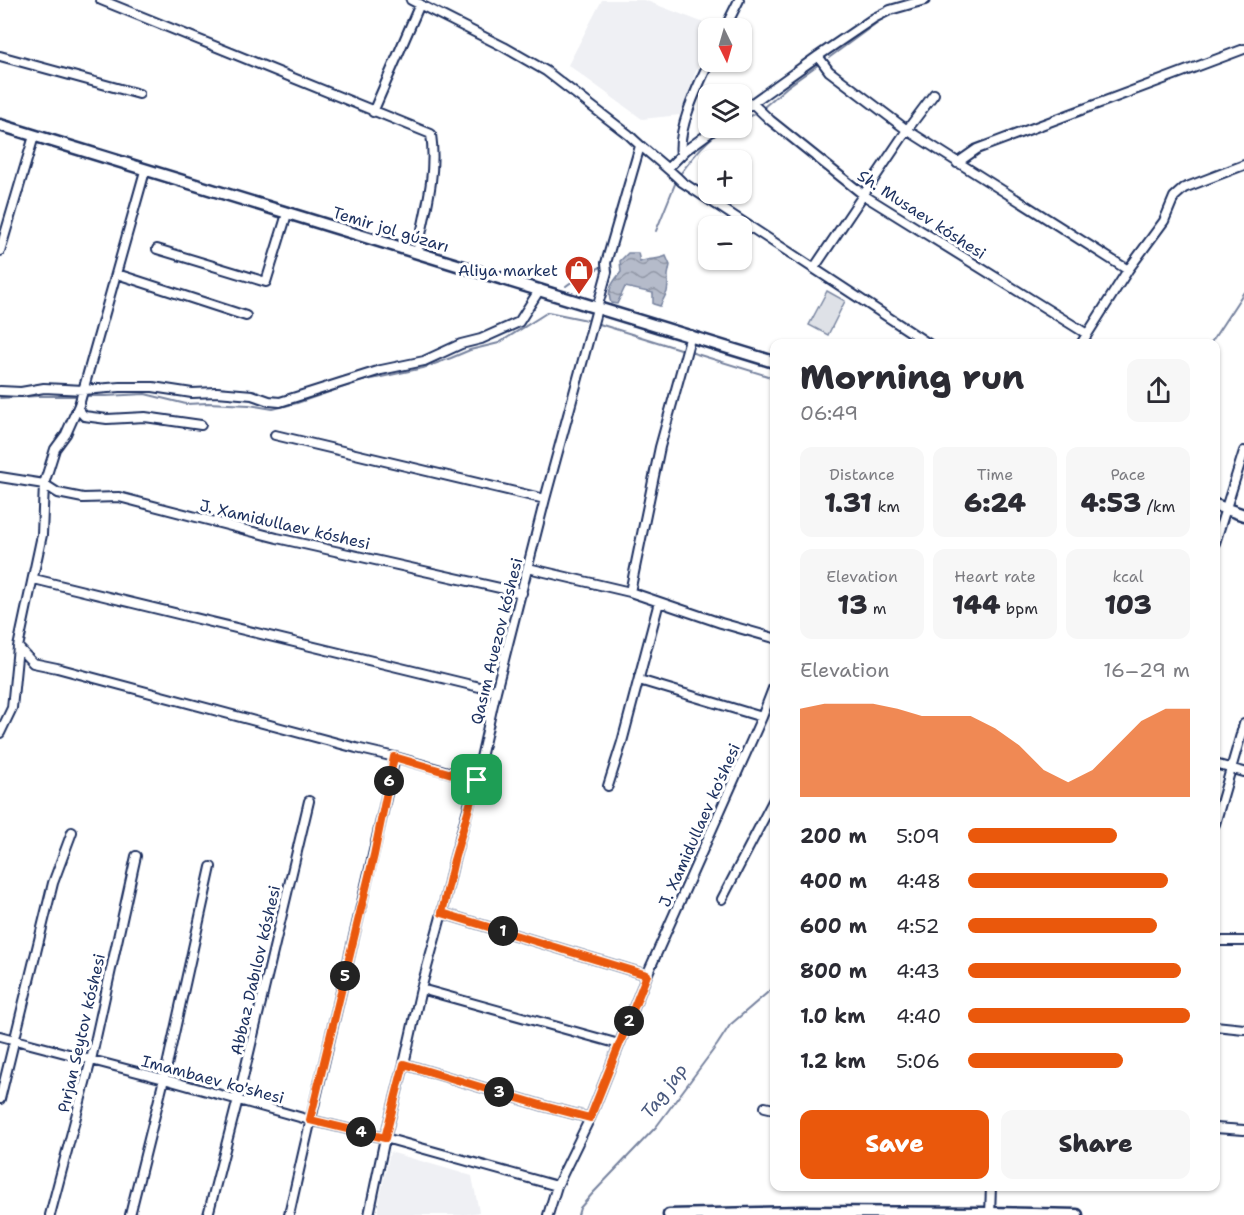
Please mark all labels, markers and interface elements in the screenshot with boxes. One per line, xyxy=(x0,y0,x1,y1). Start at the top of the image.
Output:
north arrow xyxy=(698,18,752,72)
map controls xyxy=(698,18,752,270)
button: layers xyxy=(698,84,752,138)
button: + xyxy=(698,150,752,204)
street label: Sh. Musaev kóshesi xyxy=(853,165,990,264)
street label: Temir jol gúzarı xyxy=(330,202,452,257)
button: − xyxy=(698,216,752,270)
shop icon: Aliya market xyxy=(563,254,595,296)
place label: Aliya market xyxy=(458,260,558,281)
text: Morning run xyxy=(800,355,1024,400)
button: share xyxy=(1127,359,1190,422)
text: 06:49 xyxy=(800,400,858,426)
text: Distance xyxy=(829,464,895,485)
text: Time xyxy=(977,464,1013,485)
text: Pace xyxy=(1110,464,1146,485)
text: 1.31 xyxy=(824,485,872,520)
text: 6:24 xyxy=(964,485,1026,520)
text: 4:53 xyxy=(1081,485,1141,520)
street label: J. Xamidullaev kóshesi xyxy=(198,495,372,554)
text: km xyxy=(872,496,900,517)
text: /km xyxy=(1141,496,1175,517)
street label: Qasım Auezov kóshesi xyxy=(466,556,527,727)
text: Elevation xyxy=(826,566,898,587)
text: Heart rate xyxy=(954,566,1036,587)
text: kcal xyxy=(1112,566,1144,587)
text: 13 xyxy=(837,587,867,622)
text: 144 xyxy=(952,587,1000,622)
text: 103 xyxy=(1104,587,1152,622)
text: m xyxy=(867,598,887,619)
text: bpm xyxy=(1000,598,1038,619)
text: Elevation xyxy=(800,657,890,683)
text: 16–29 m xyxy=(1103,657,1190,683)
street label: J. Xamidullaev ko'shesi xyxy=(654,740,745,910)
pin xyxy=(451,754,502,805)
icon: arrive xyxy=(460,763,493,796)
pin: 6 xyxy=(374,766,404,796)
text: 6 xyxy=(383,770,395,791)
text: 200 m xyxy=(800,823,867,849)
text: 5:09 xyxy=(896,823,940,849)
text: 400 m xyxy=(800,868,867,894)
text: 4:48 xyxy=(896,868,941,894)
street label: Abbaz Dabılov kóshesi xyxy=(226,883,285,1057)
text: 600 m xyxy=(800,913,867,939)
text: 4:52 xyxy=(896,913,939,939)
pin: 1 xyxy=(488,916,518,946)
text: 1 xyxy=(499,920,507,941)
street label: Pırjan Seytov kóshesi xyxy=(53,951,110,1115)
text: 800 m xyxy=(800,958,867,984)
text: 4:43 xyxy=(896,958,940,984)
pin: 5 xyxy=(330,961,360,991)
text: 5 xyxy=(340,965,350,986)
text: 1.0 km xyxy=(800,1003,865,1029)
text: 4:40 xyxy=(896,1003,941,1029)
pin: 2 xyxy=(614,1006,644,1036)
text: 2 xyxy=(623,1010,635,1031)
text: 1.2 km xyxy=(800,1048,866,1074)
text: 5:06 xyxy=(896,1048,940,1074)
street label: Imambaev ko'shesi xyxy=(139,1050,286,1109)
water label: Tag jap xyxy=(635,1059,693,1123)
pin: 3 xyxy=(484,1077,514,1107)
text: 3 xyxy=(493,1081,505,1102)
button: Save xyxy=(800,1110,989,1179)
button: Share xyxy=(1001,1110,1190,1179)
pin: 4 xyxy=(346,1117,376,1147)
text: 4 xyxy=(355,1121,367,1142)

